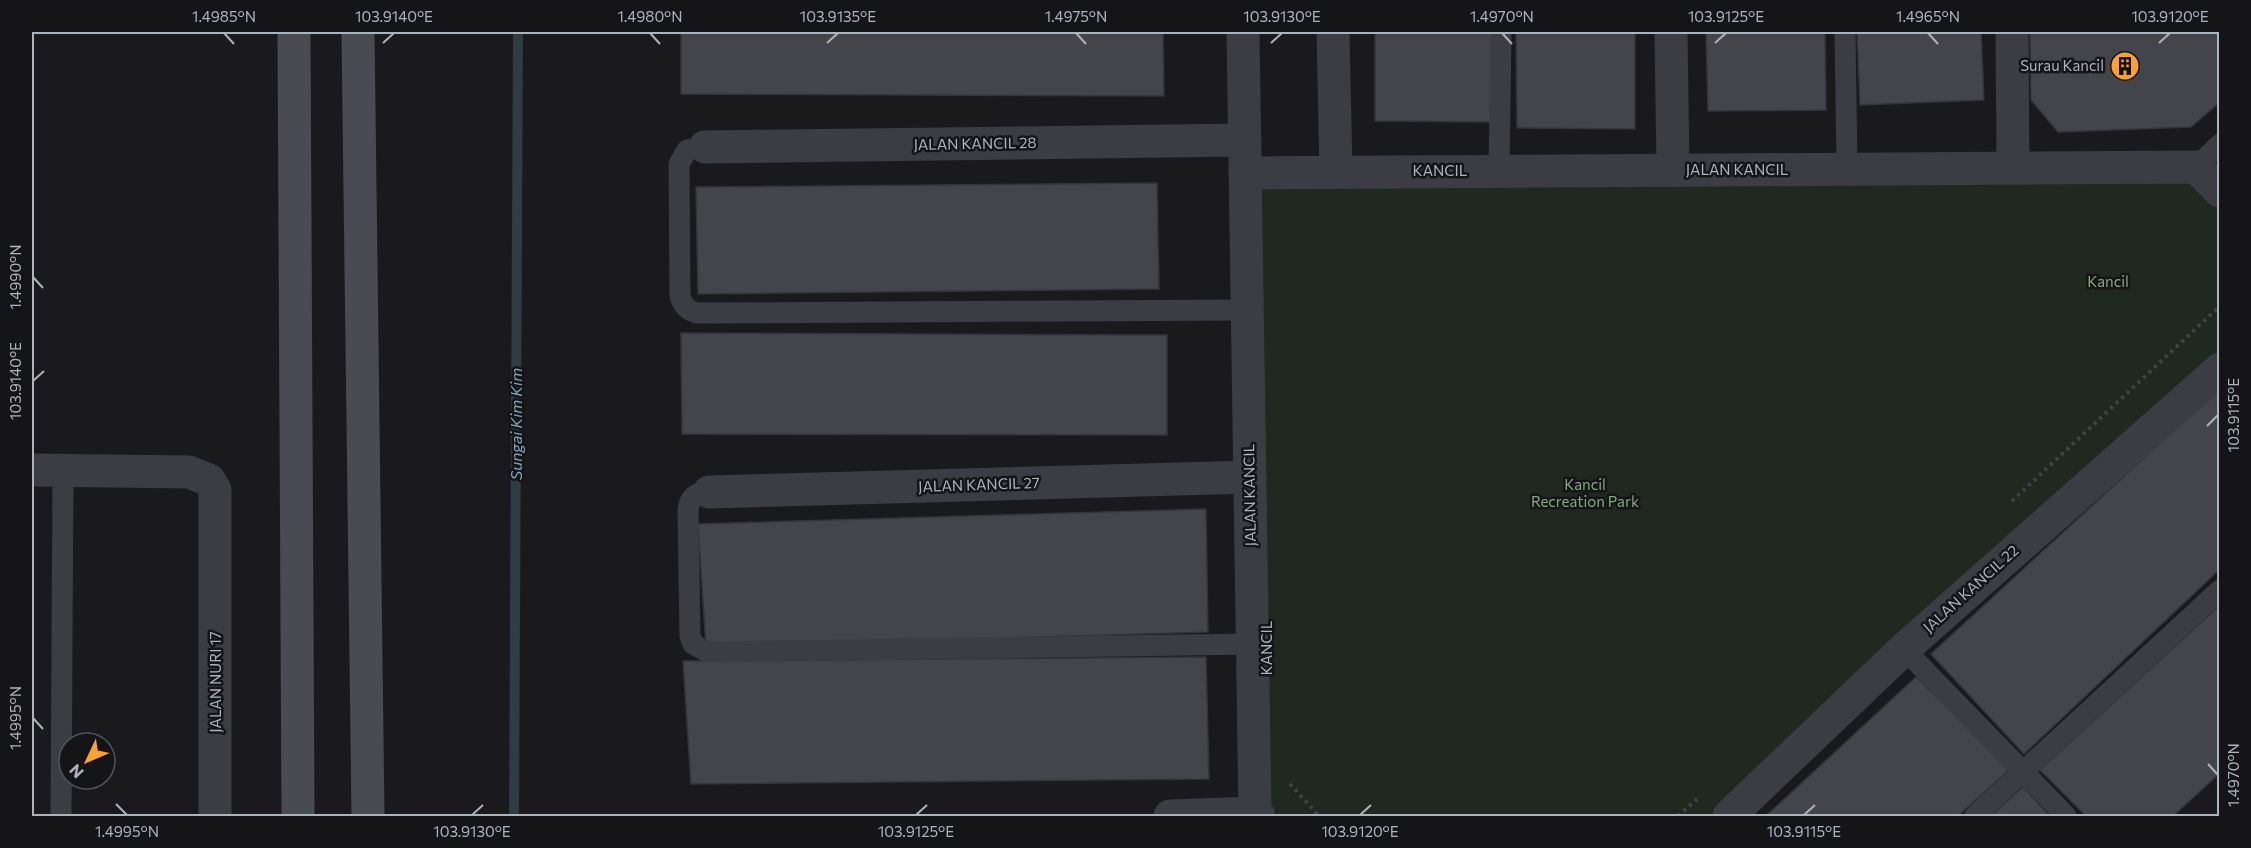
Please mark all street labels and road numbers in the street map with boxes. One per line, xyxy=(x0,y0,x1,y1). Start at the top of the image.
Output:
street label: JALAN KANCIL 28 xyxy=(913,133,1037,153)
street label: JALAN KANCIL xyxy=(1686,160,1789,178)
street label: KANCIL xyxy=(1413,161,1468,179)
street label: JALAN KANCIL xyxy=(1239,443,1259,546)
street label: JALAN KANCIL 27 xyxy=(918,473,1040,495)
street label: JALAN KANCIL 22 xyxy=(1919,541,2022,636)
street label: KANCIL xyxy=(1257,620,1275,675)
street label: JALAN NURI 17 xyxy=(206,631,224,733)

